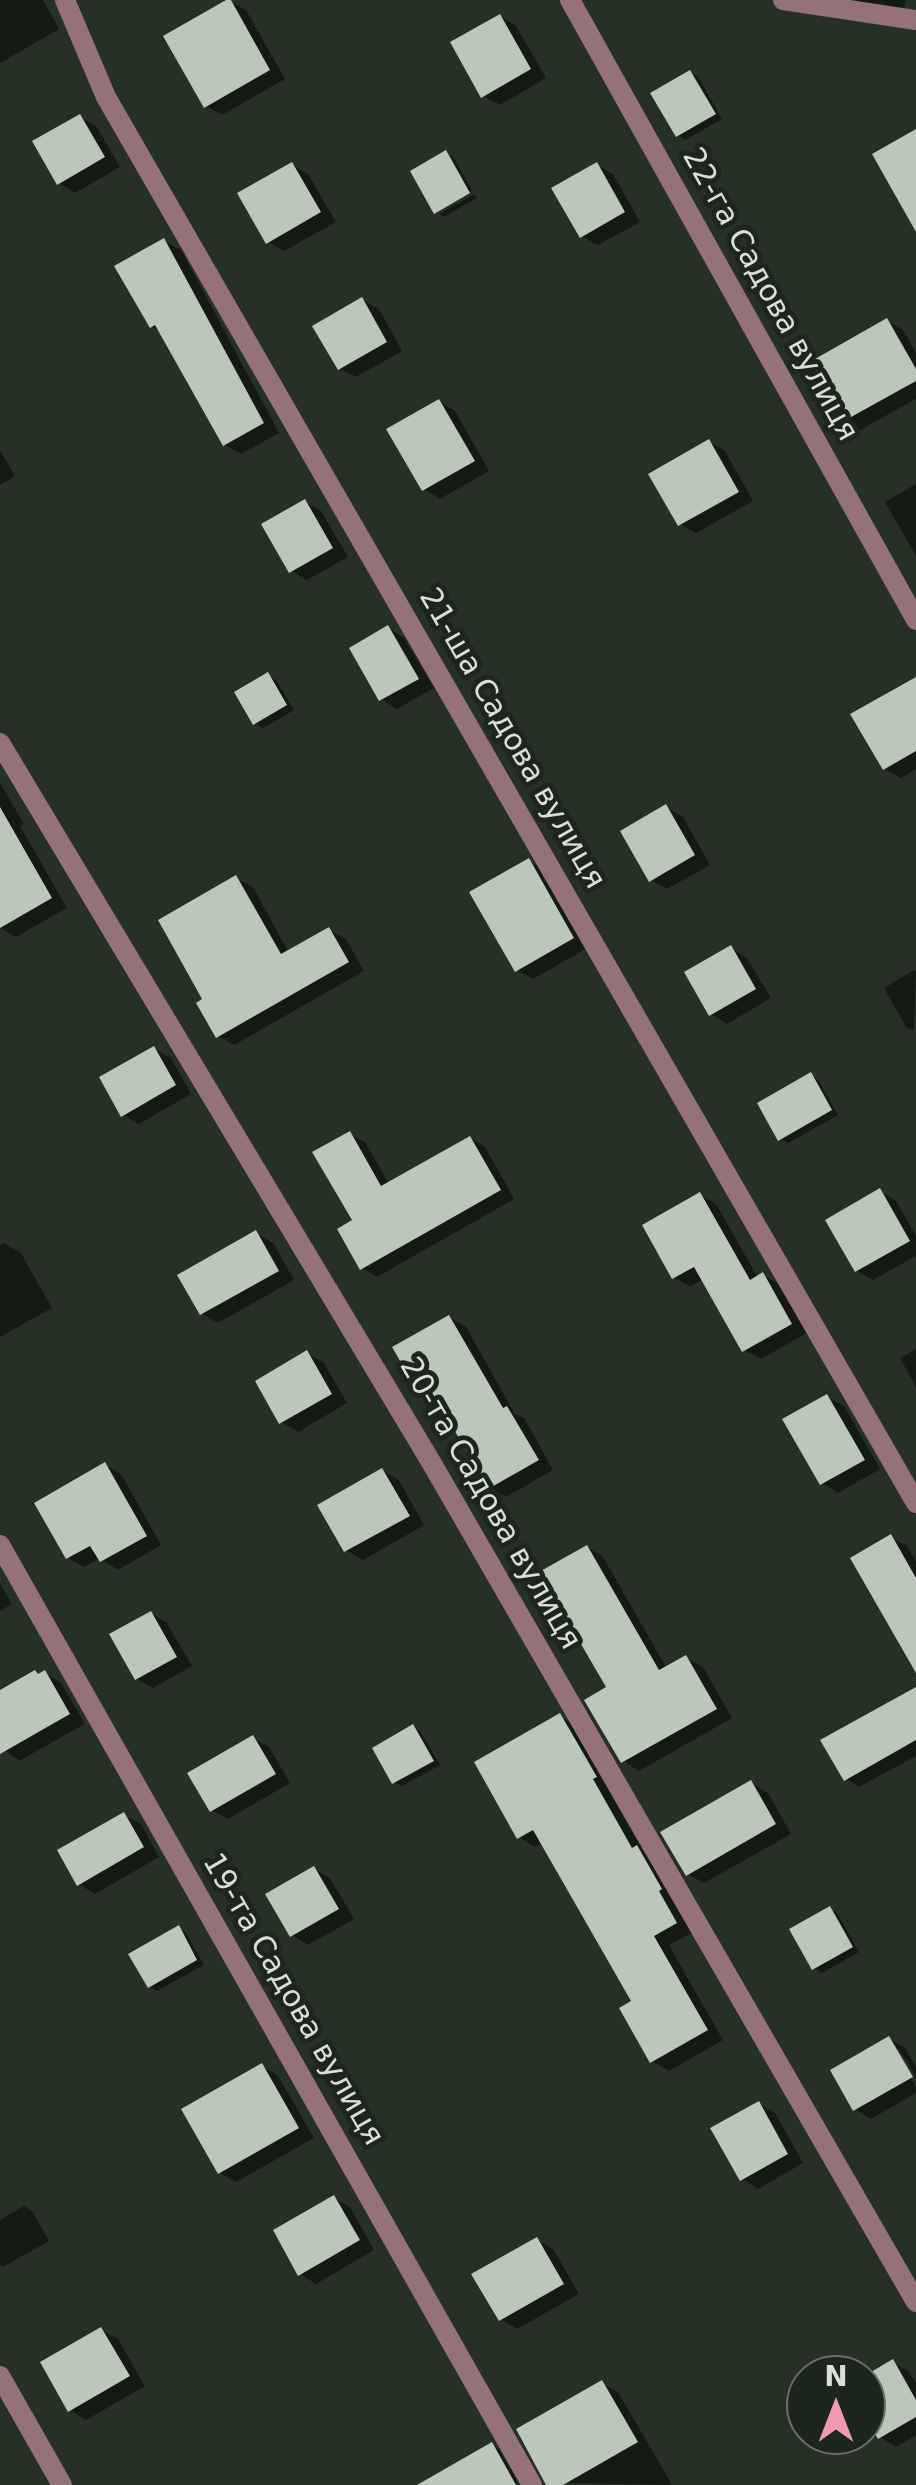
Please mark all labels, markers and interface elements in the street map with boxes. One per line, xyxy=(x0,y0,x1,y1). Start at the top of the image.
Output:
street label: 22-га Садова вулиця xyxy=(673,142,865,448)
street label: 21-ша Садова вулиця xyxy=(410,582,612,896)
street label: 20-та Садова вулиця xyxy=(391,1352,587,1656)
street label: 19-та Садова вулиця xyxy=(194,1848,390,2152)
north arrow xyxy=(786,2355,886,2455)
text: N xyxy=(824,2360,848,2393)

